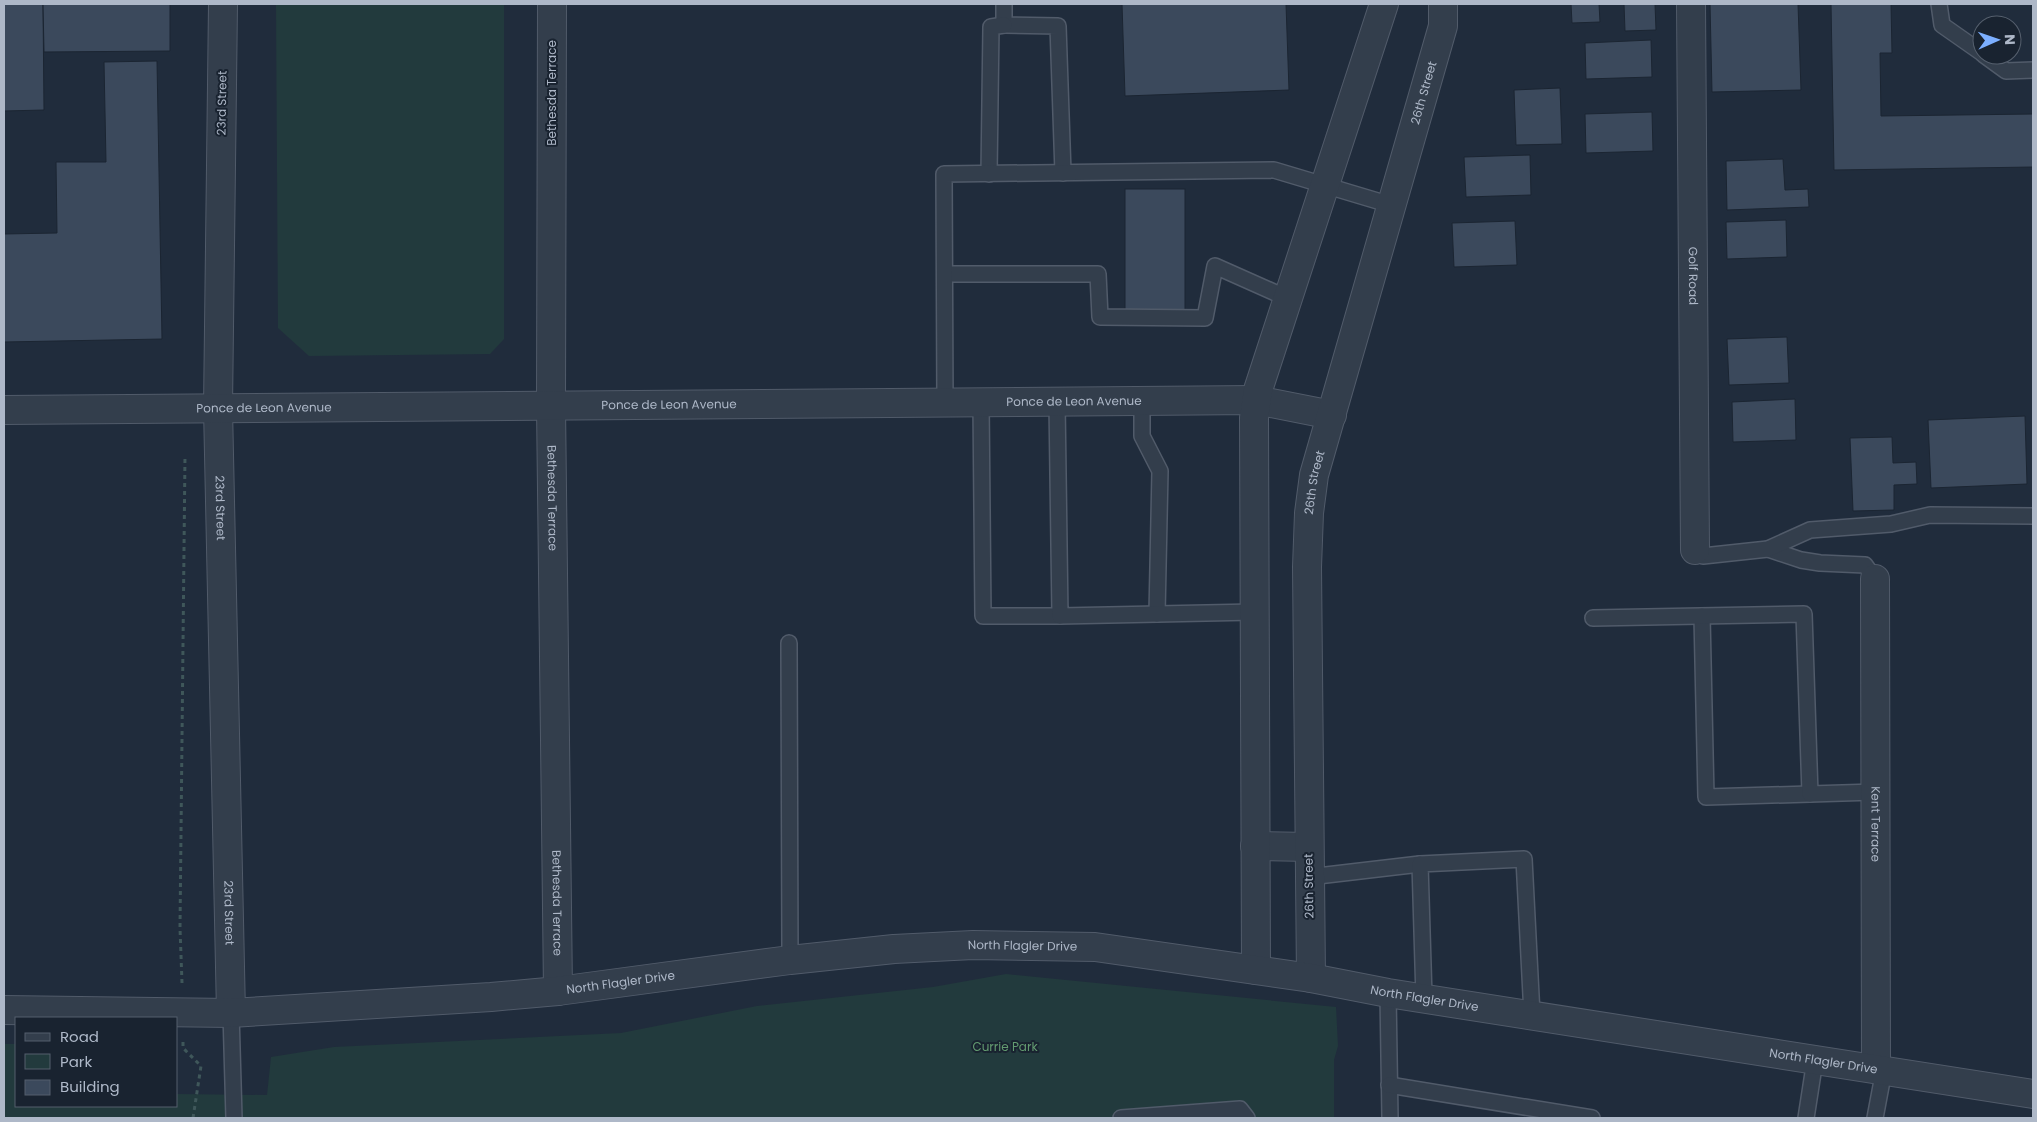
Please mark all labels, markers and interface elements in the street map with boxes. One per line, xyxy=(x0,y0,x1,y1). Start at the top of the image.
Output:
north arrow xyxy=(1972,15,2022,65)
text: N xyxy=(2000,34,2020,45)
street label: Bethesda Terrace xyxy=(543,40,560,146)
street label: 26th Street xyxy=(1406,59,1440,126)
street label: 23rd Street xyxy=(212,70,231,136)
street label: Golf Road xyxy=(1685,247,1702,305)
street label: Ponce de Leon Avenue xyxy=(1006,392,1142,410)
street label: Ponce de Leon Avenue xyxy=(601,395,737,413)
street label: Ponce de Leon Avenue xyxy=(196,398,332,416)
street label: Bethesda Terrace xyxy=(543,445,562,551)
street label: 26th Street xyxy=(1300,448,1329,516)
street label: 23rd Street xyxy=(211,475,230,541)
street label: Kent Terrace xyxy=(1867,786,1885,862)
street label: Bethesda Terrace xyxy=(548,850,567,956)
street label: 26th Street xyxy=(1299,853,1318,919)
street label: 23rd Street xyxy=(220,880,239,946)
street label: North Flagler Drive xyxy=(967,936,1077,955)
street label: North Flagler Drive xyxy=(565,966,676,998)
street label: North Flagler Drive xyxy=(1369,981,1480,1015)
legend xyxy=(15,1017,178,1107)
text: Road xyxy=(60,1026,99,1047)
park label: Currie Park xyxy=(972,1038,1038,1055)
street label: North Flagler Drive xyxy=(1768,1044,1879,1078)
text: Park xyxy=(60,1051,92,1072)
text: Building xyxy=(60,1076,120,1097)

